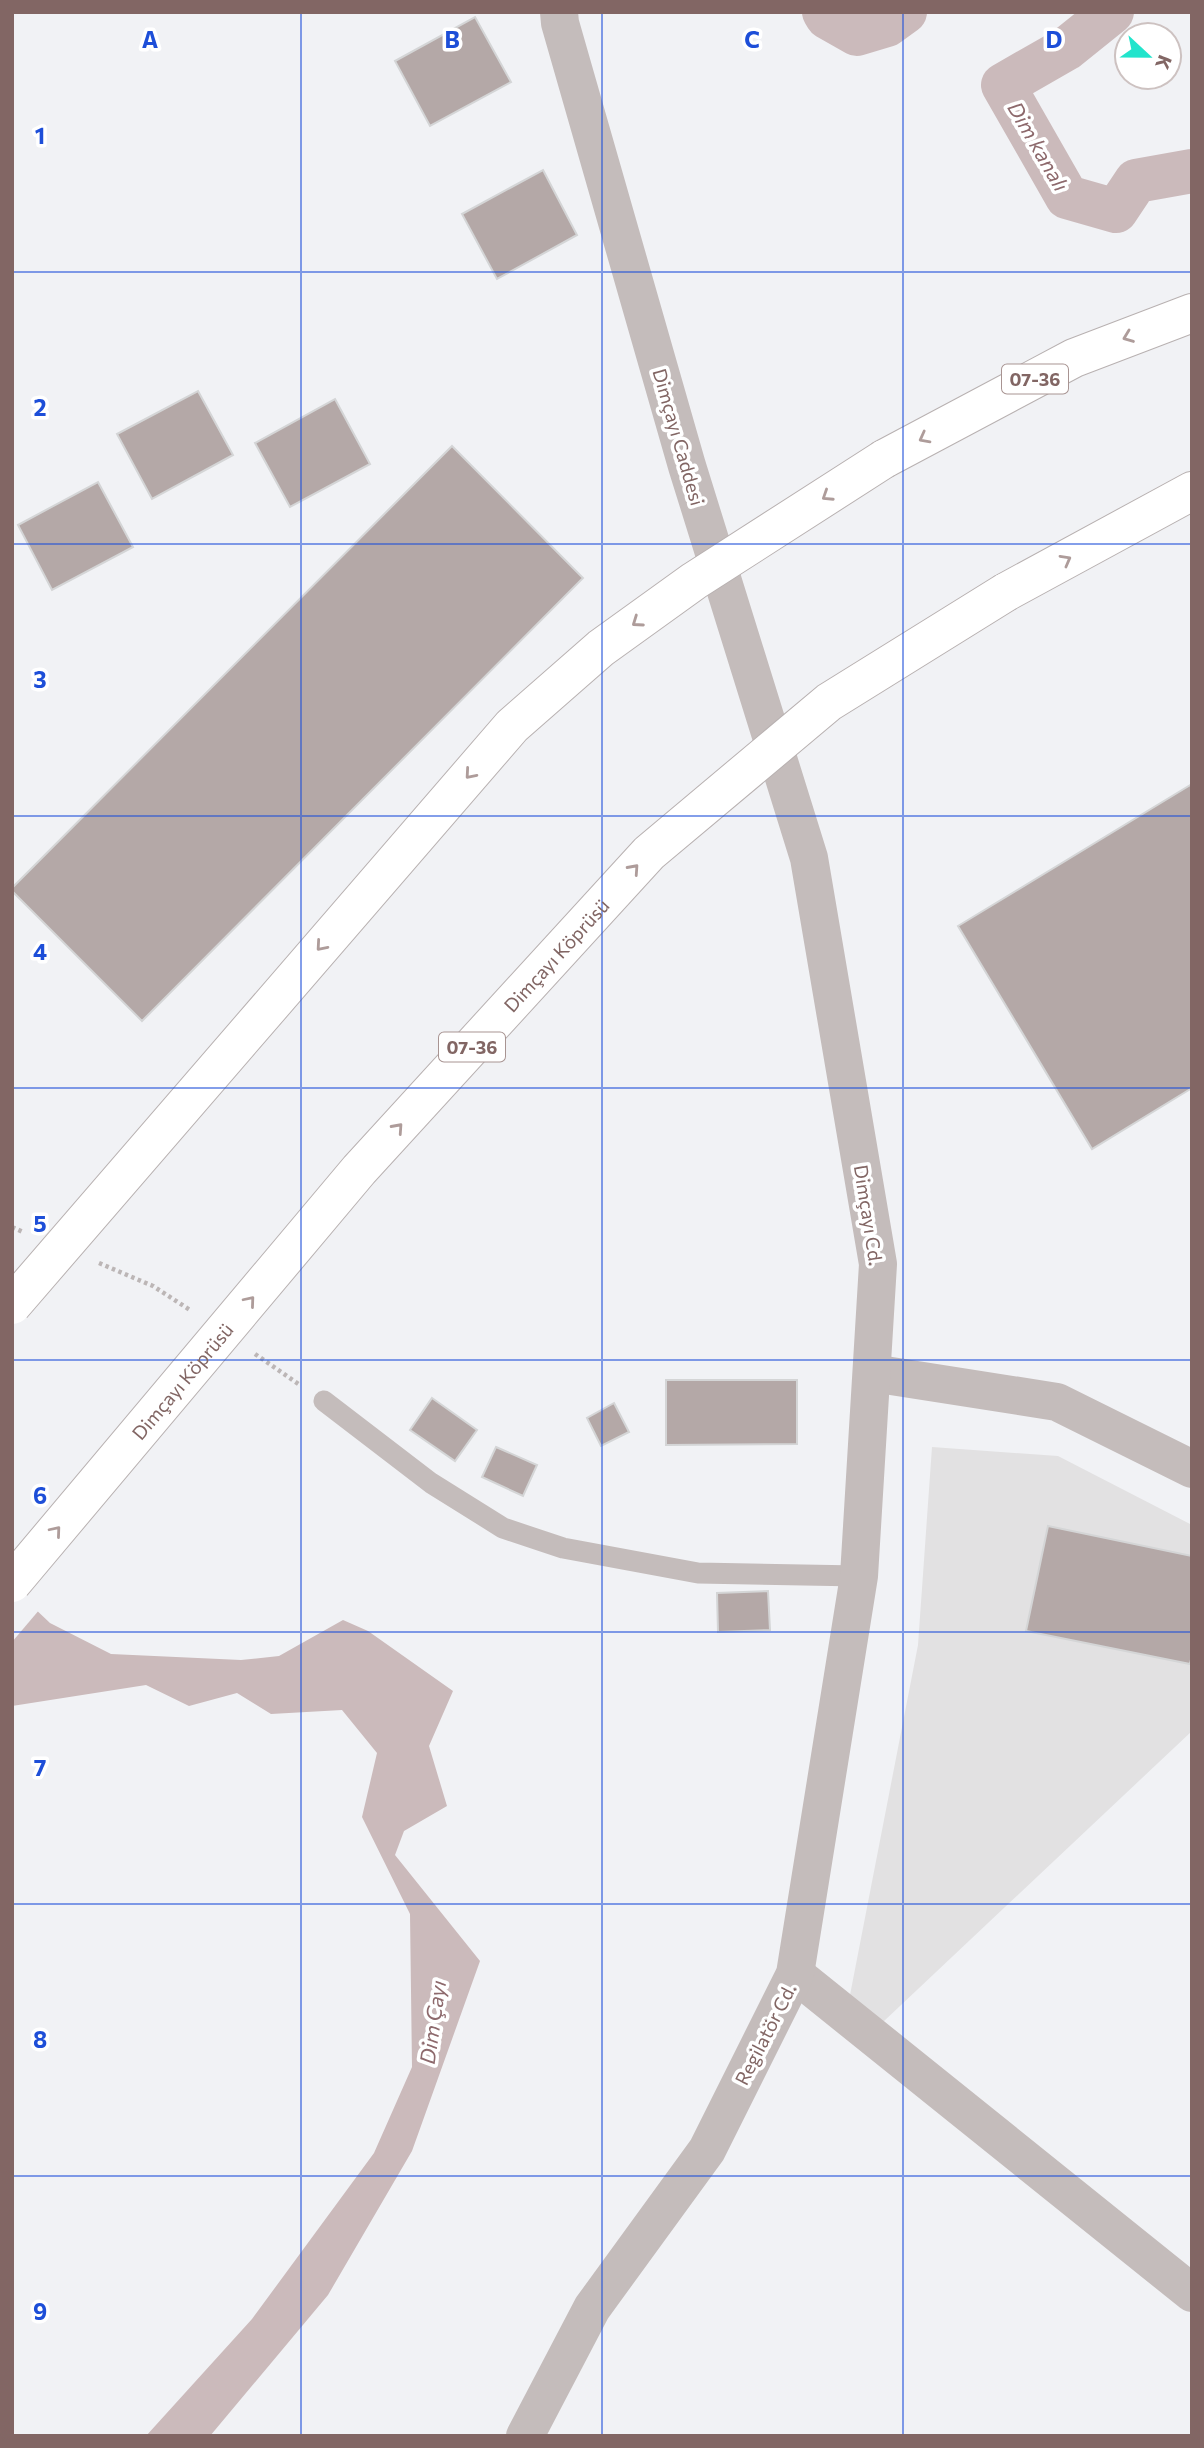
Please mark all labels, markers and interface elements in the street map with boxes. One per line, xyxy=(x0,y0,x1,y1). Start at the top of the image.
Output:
north arrow xyxy=(1113,21,1183,91)
text: A xyxy=(142,25,159,53)
text: B xyxy=(444,25,460,53)
text: C xyxy=(744,25,760,53)
text: D xyxy=(1046,25,1063,53)
text: K xyxy=(1151,52,1177,73)
water label: Dim kanalı xyxy=(1003,97,1075,195)
text: 1 xyxy=(35,121,45,149)
one-way arrow xyxy=(1122,329,1134,343)
road number: 07-36 xyxy=(1002,365,1068,394)
street label: Dimçayı Caddesi xyxy=(648,366,710,508)
text: 2 xyxy=(33,393,47,421)
one-way arrow xyxy=(919,430,932,443)
one-way arrow xyxy=(822,488,835,501)
one-way arrow xyxy=(1059,555,1071,568)
one-way arrow xyxy=(632,614,645,626)
text: 3 xyxy=(33,665,47,693)
one-way arrow xyxy=(466,766,478,779)
one-way arrow xyxy=(626,865,638,878)
street label: Dimçayı Köprüsü xyxy=(498,894,613,1016)
text: 4 xyxy=(33,937,47,965)
one-way arrow xyxy=(317,938,329,951)
road number: 07-36 xyxy=(439,1032,505,1062)
one-way arrow xyxy=(390,1123,402,1136)
street label: Dimçayı Cd. xyxy=(850,1163,888,1267)
text: 5 xyxy=(33,1209,47,1237)
one-way arrow xyxy=(242,1296,254,1309)
street label: Dimçayı Köprüsü xyxy=(126,1318,237,1444)
text: 6 xyxy=(33,1481,47,1509)
one-way arrow xyxy=(48,1526,60,1539)
text: 7 xyxy=(34,1753,46,1781)
water label: Dim Çayı xyxy=(414,1978,450,2066)
street label: Regilatör Cd. xyxy=(730,1979,800,2089)
text: 8 xyxy=(33,2025,47,2053)
text: 9 xyxy=(33,2297,47,2325)

